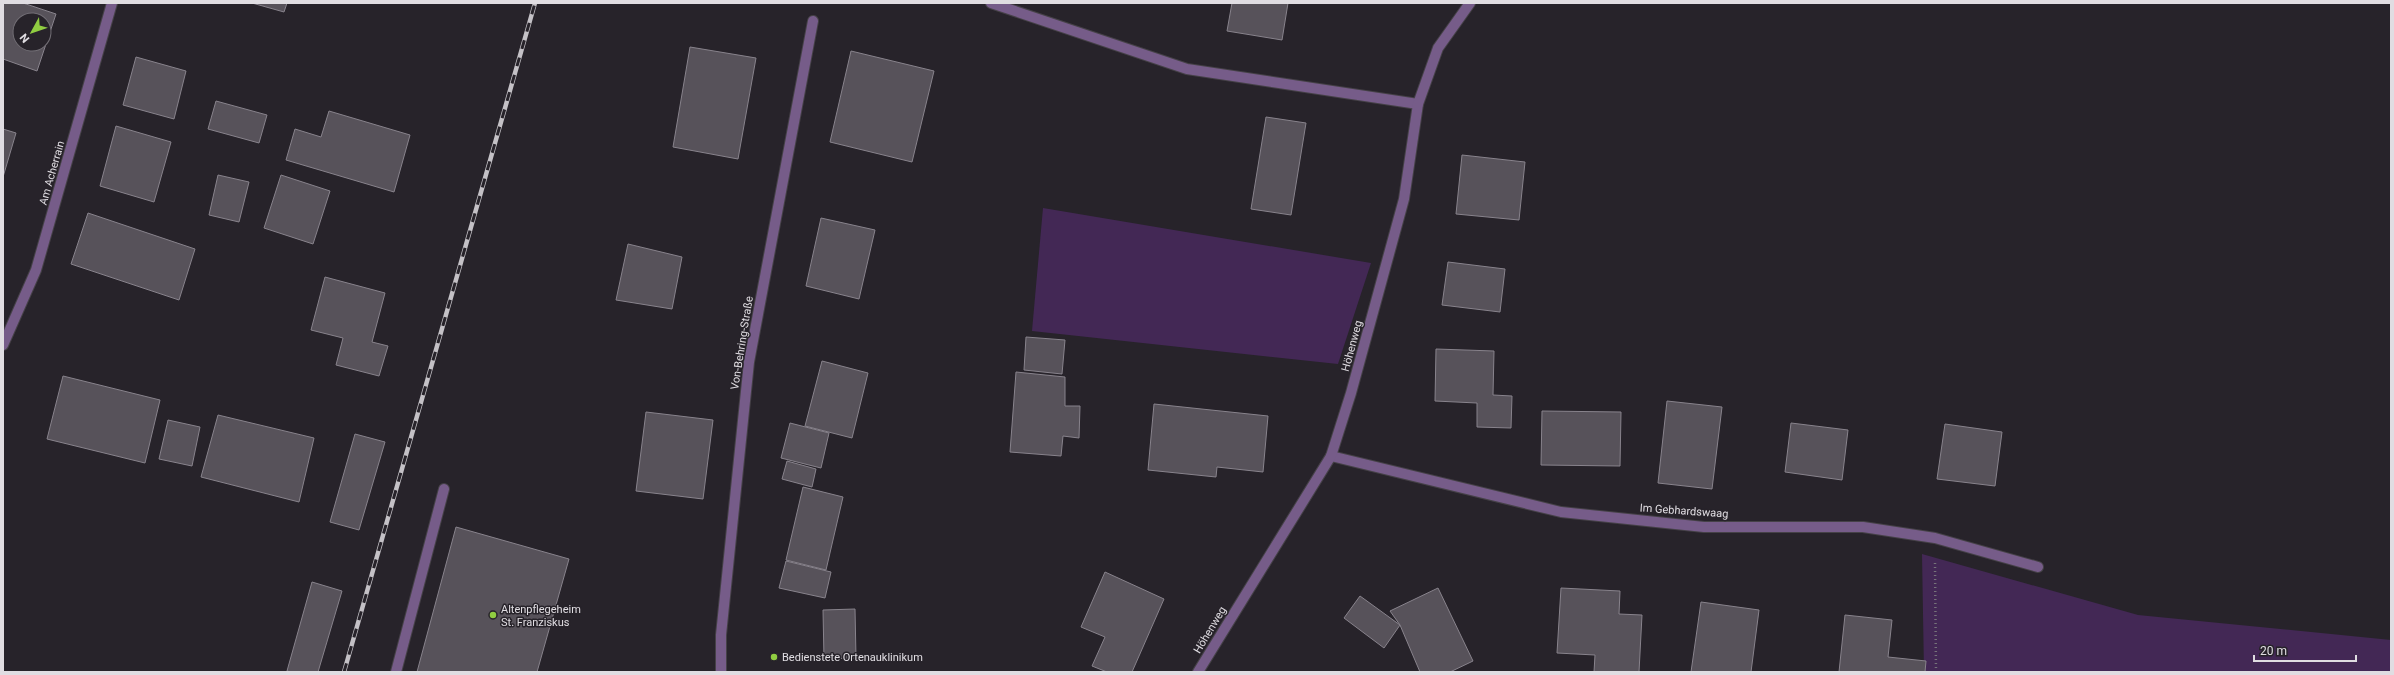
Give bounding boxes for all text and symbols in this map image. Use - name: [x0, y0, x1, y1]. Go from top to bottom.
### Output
- north arrow: [12, 12, 52, 52]
- text: N: [17, 31, 32, 45]
- street label: Am Acherrain: [37, 139, 67, 207]
- street label: Von-Behring-Straße: [728, 295, 756, 391]
- street label: Höhenweg: [1339, 319, 1365, 373]
- street label: Im Gebhardswaag: [1639, 501, 1729, 521]
- place label: Altenpflegeheim St. Franziskus: [501, 603, 581, 629]
- street label: Höhenweg: [1191, 604, 1229, 656]
- marker: Altenpflegeheim St. Franziskus: [488, 610, 498, 620]
- scale bar: [2254, 637, 2356, 663]
- text: 20 m: [2260, 644, 2287, 658]
- place label: Bedienstete Ortenauklinikum: [782, 651, 923, 664]
- marker: Bedienstete Ortenauklinikum: [769, 652, 779, 662]

